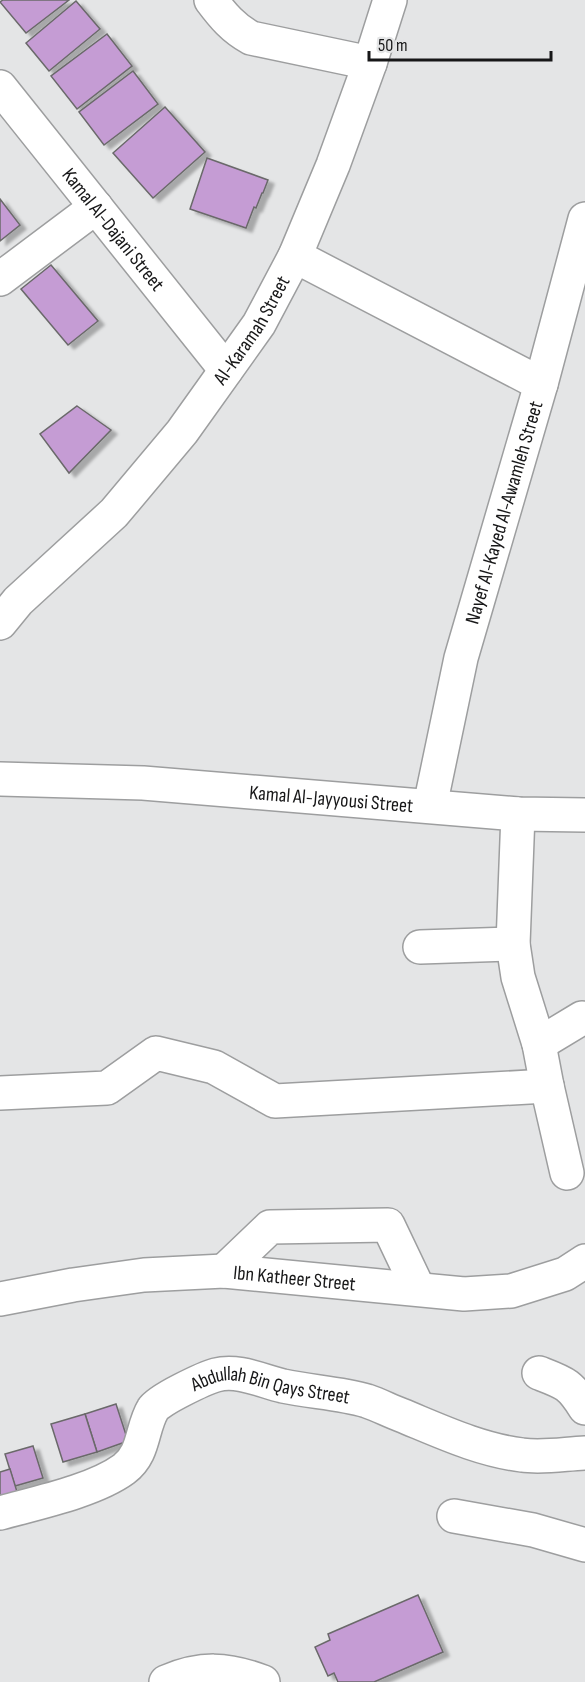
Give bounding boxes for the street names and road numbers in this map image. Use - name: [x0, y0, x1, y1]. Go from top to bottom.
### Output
- street label: Kamal Al-Dajani Street: [56, 164, 169, 296]
- street label: Al-Karamah Street: [208, 272, 295, 390]
- street label: Nayef Al-Kayed Al-Awamleh Street: [461, 398, 548, 627]
- street label: Kamal Al-Jayyousi Street: [248, 781, 414, 818]
- street label: Ibn Katheer Street: [232, 1261, 357, 1297]
- street label: Abdullah Bin Qays Street: [186, 1362, 352, 1410]

